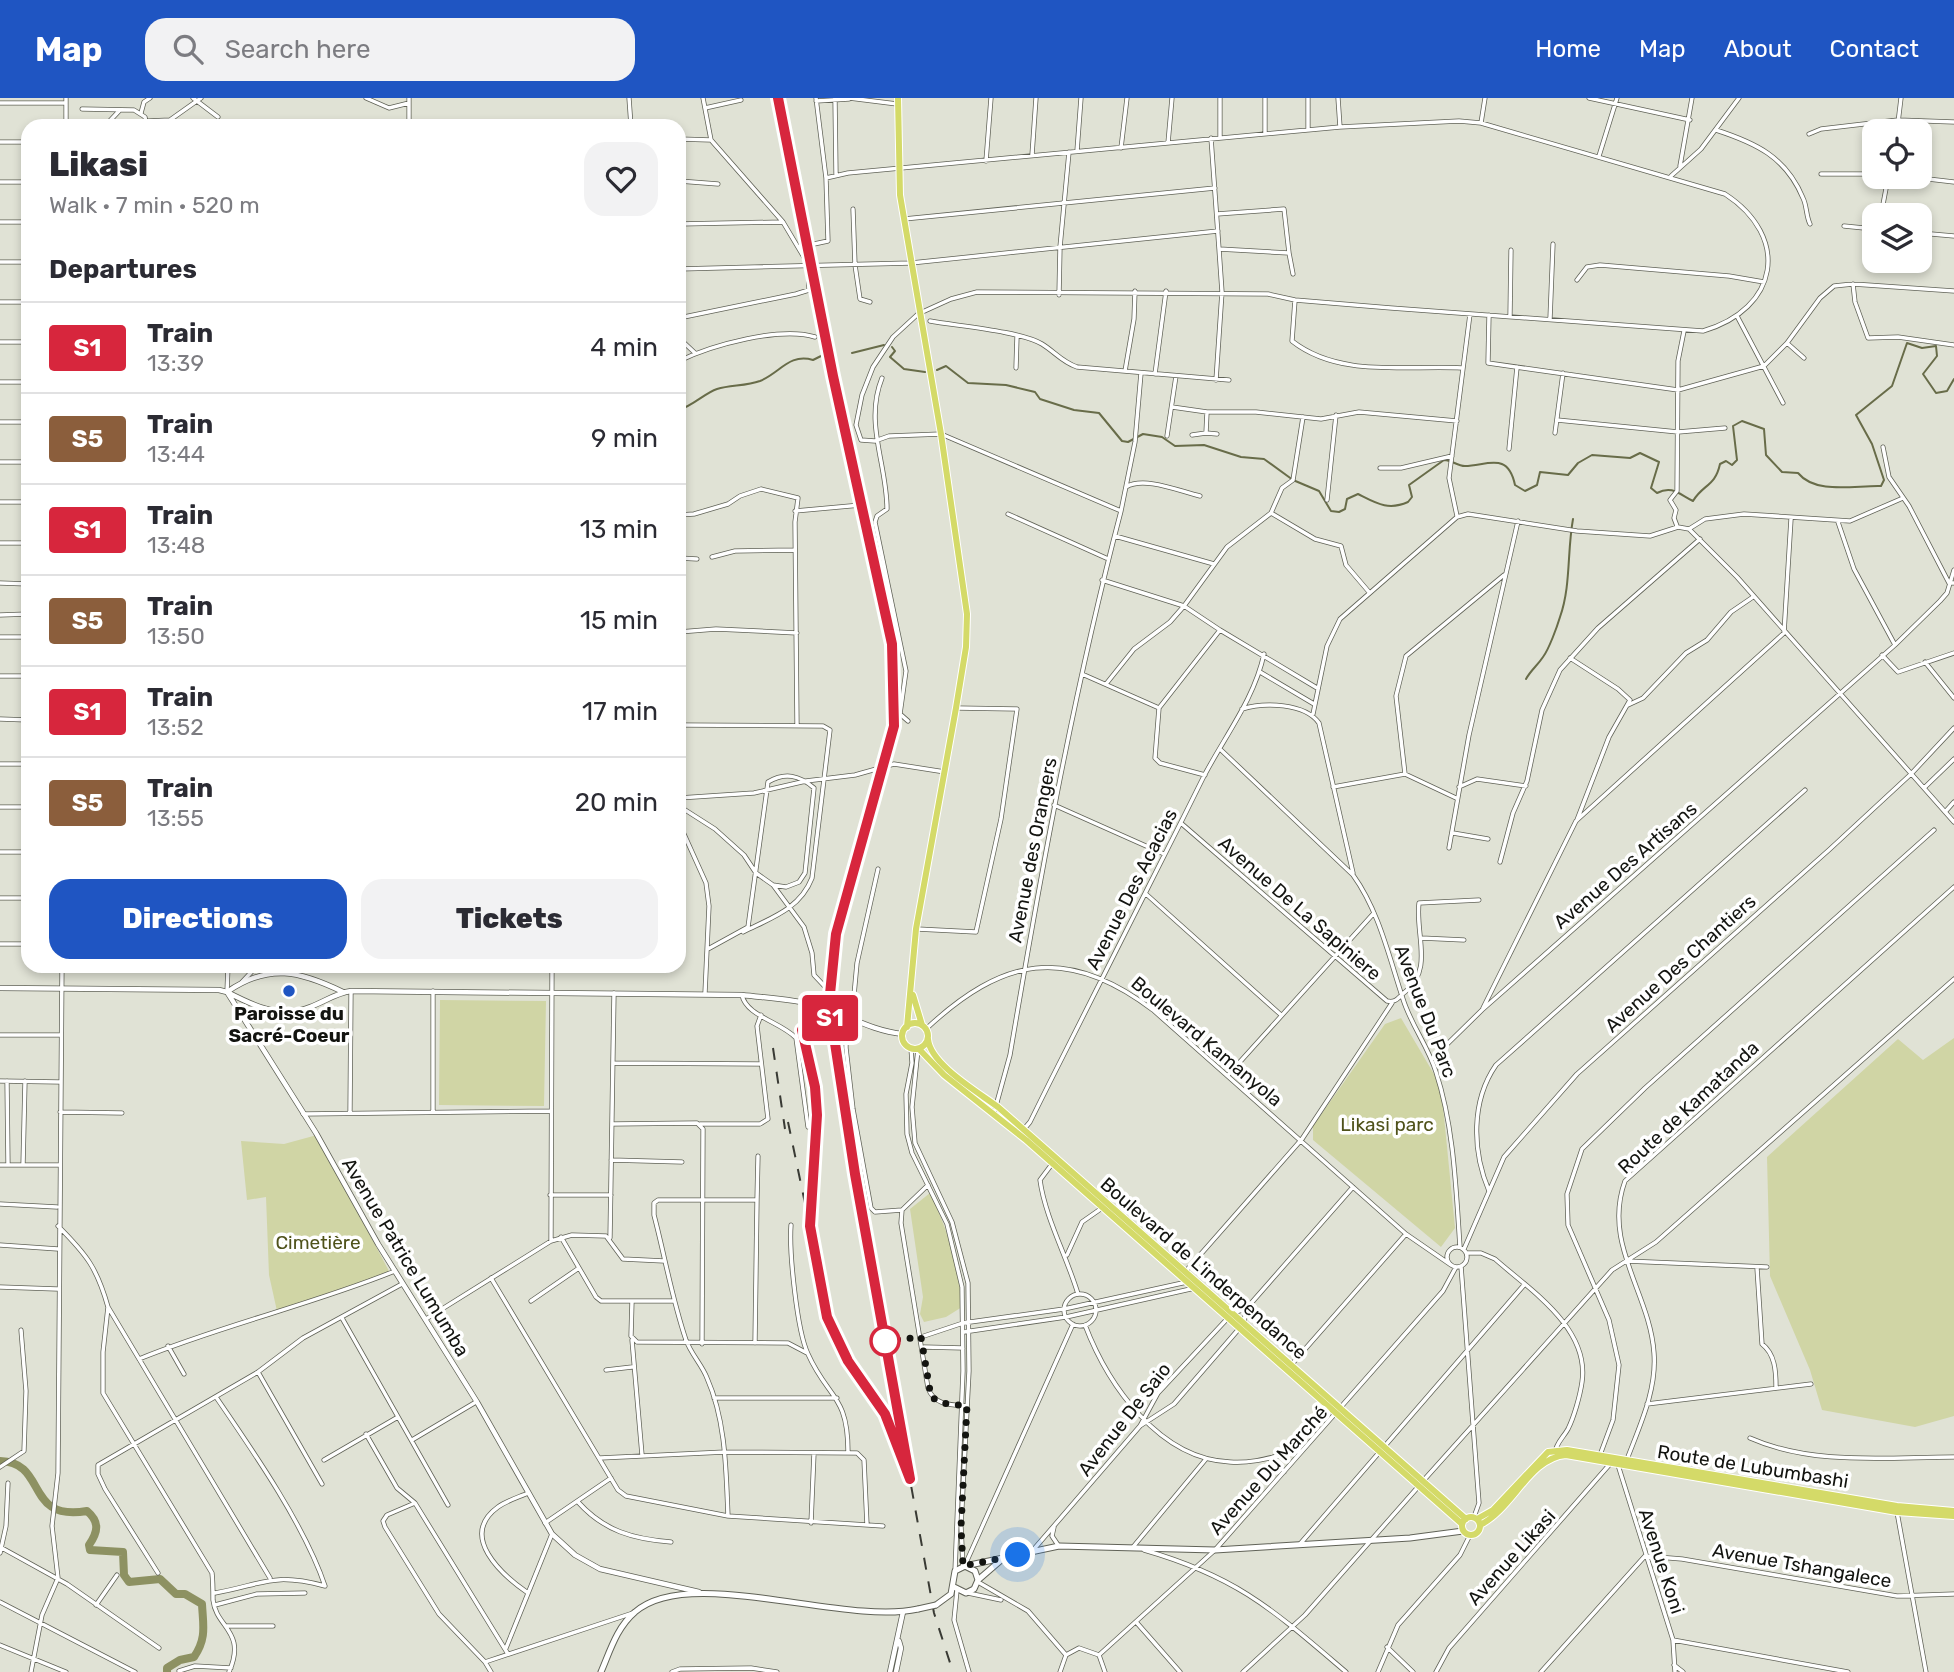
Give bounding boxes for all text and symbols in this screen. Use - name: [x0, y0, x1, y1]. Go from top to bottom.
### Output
- search box: [145, 18, 635, 81]
- text: Map: [35, 30, 103, 69]
- icon: search: [169, 30, 207, 68]
- text: Search here: [225, 34, 370, 65]
- text: Home: [1535, 35, 1601, 63]
- text: Map: [1639, 35, 1686, 63]
- text: About: [1724, 35, 1792, 63]
- text: Contact: [1830, 35, 1919, 63]
- map controls: [1862, 119, 1932, 273]
- button: locate: [1862, 119, 1932, 189]
- button: heart: [584, 142, 658, 216]
- text: Likasi: [49, 145, 148, 184]
- text: Walk · 7 min · 520 m: [49, 191, 260, 219]
- button: layers: [1862, 203, 1932, 273]
- text: Departures: [49, 254, 197, 285]
- text: Train: [147, 318, 213, 349]
- text: 4 min: [590, 332, 658, 363]
- text: S1: [74, 334, 101, 362]
- text: 13:39: [147, 349, 204, 377]
- text: Train: [147, 409, 213, 440]
- text: 9 min: [591, 423, 658, 454]
- text: S5: [72, 425, 103, 453]
- text: 13:44: [147, 440, 205, 468]
- text: Train: [147, 500, 213, 531]
- text: 13 min: [580, 514, 658, 545]
- text: S1: [74, 516, 101, 544]
- text: 13:48: [147, 531, 205, 559]
- text: Train: [147, 591, 213, 622]
- text: 15 min: [580, 605, 658, 636]
- text: S5: [72, 607, 103, 635]
- text: 13:50: [147, 622, 205, 650]
- text: Train: [147, 682, 213, 713]
- text: 17 min: [582, 696, 658, 727]
- text: S1: [74, 698, 101, 726]
- text: 13:52: [147, 713, 204, 741]
- street label: Avenue des Orangers: [1003, 755, 1062, 945]
- text: Train: [147, 773, 213, 804]
- text: 20 min: [575, 787, 658, 818]
- text: S5: [72, 789, 103, 817]
- street label: Avenue Des Artisans: [1549, 797, 1702, 934]
- text: 13:55: [147, 804, 204, 832]
- street label: Avenue Des Acacias: [1081, 805, 1182, 974]
- street label: Avenue De La Sapiniere: [1214, 831, 1386, 985]
- button: Directions: [49, 879, 347, 959]
- button: Tickets: [361, 879, 658, 959]
- street label: Avenue Des Chantiers: [1600, 890, 1760, 1037]
- street label: Avenue Du Parc: [1390, 942, 1461, 1081]
- street label: Boulevard Kamanyola: [1126, 971, 1287, 1111]
- marker: Paroisse du Sacré-Coeur: [281, 983, 297, 999]
- line badge: S1: [798, 995, 862, 1041]
- place label: Paroisse du Sacré-Coeur: [229, 1002, 350, 1047]
- text: S1: [816, 1004, 844, 1032]
- street label: Route de Kamatanda: [1613, 1036, 1764, 1179]
- park label: Likasi parc: [1340, 1113, 1434, 1136]
- street label: Avenue Patrice Lumumba: [337, 1154, 474, 1361]
- street label: Boulevard de L'inderpendance: [1096, 1172, 1312, 1364]
- park label: Cimetière: [275, 1231, 361, 1254]
- unlabelled marker: [870, 1326, 900, 1356]
- street label: Avenue De Saio: [1073, 1358, 1176, 1481]
- street label: Avenue Du Marché: [1204, 1401, 1332, 1540]
- street label: Route de Lubumbashi: [1656, 1440, 1850, 1493]
- street label: Avenue Likasi: [1462, 1505, 1560, 1610]
- street label: Avenue Koni: [1634, 1506, 1689, 1617]
- your location: [1000, 1537, 1035, 1572]
- street label: Avenue Tshangalece: [1711, 1538, 1893, 1593]

